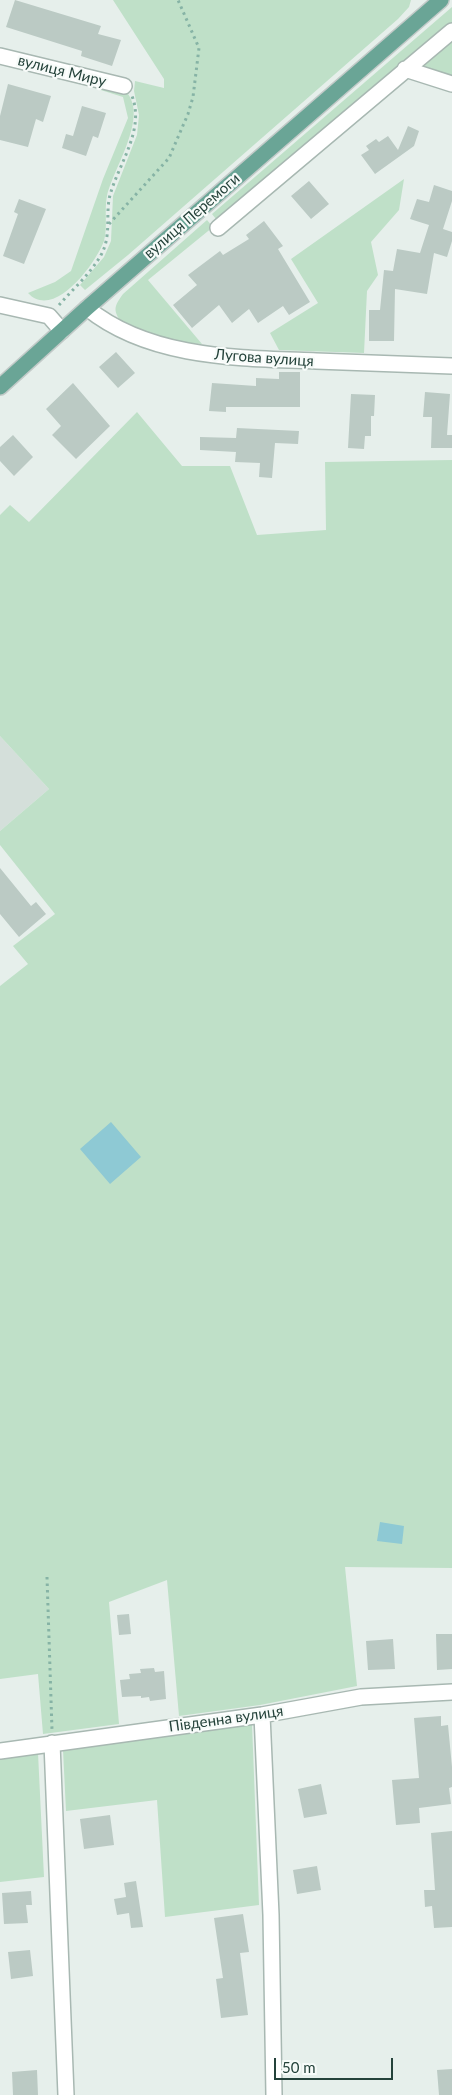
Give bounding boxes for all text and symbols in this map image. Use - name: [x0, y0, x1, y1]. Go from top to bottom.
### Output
- street label: вулиця Миру: [16, 51, 108, 91]
- street label: вулиця Перемоги: [140, 170, 244, 262]
- street label: Лугова вулиця: [214, 346, 314, 370]
- street label: Південна вулиця: [168, 1702, 284, 1736]
- scale bar: [277, 2048, 396, 2080]
- text: 50 m: [282, 2058, 316, 2076]

